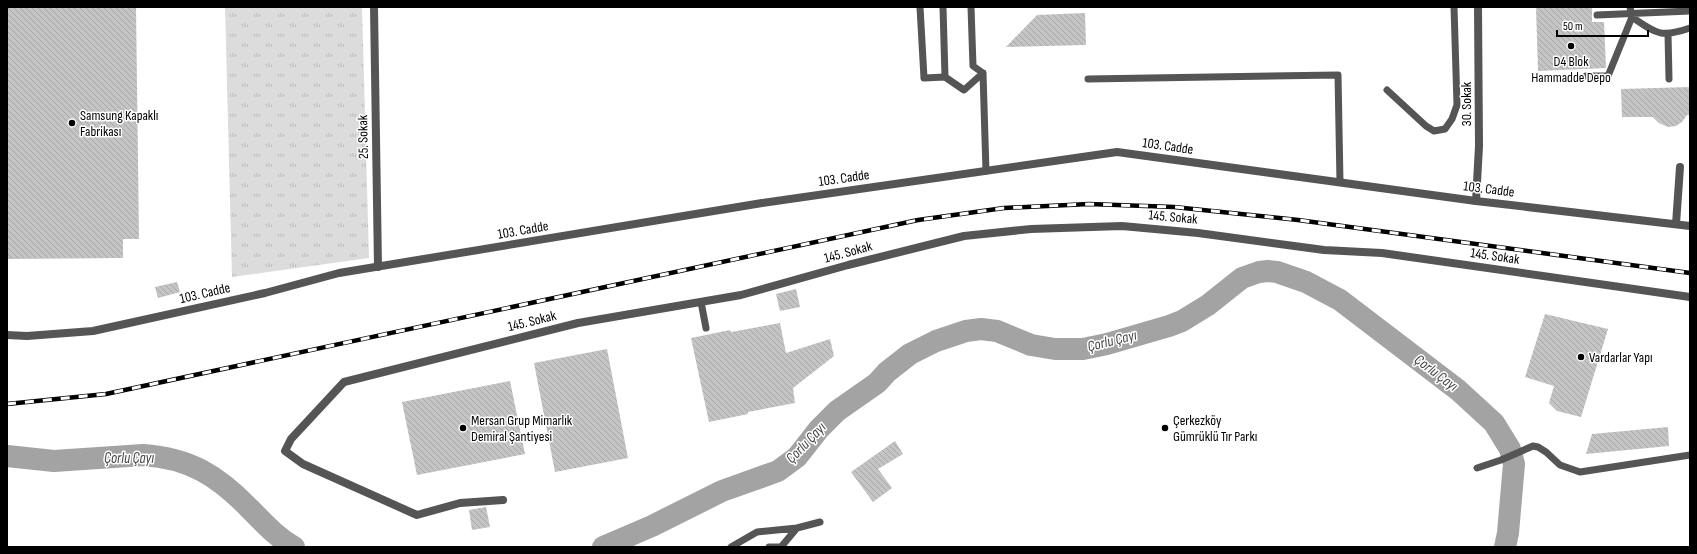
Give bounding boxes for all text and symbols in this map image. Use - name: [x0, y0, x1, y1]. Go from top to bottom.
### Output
- scale bar: [1557, 12, 1648, 38]
- text: 50 m: [1563, 19, 1583, 34]
- marker: D4 Blok Hammadde Depo: [1566, 41, 1576, 51]
- place label: D4 Blok Hammadde Depo: [1531, 53, 1611, 86]
- street label: 30. Sokak: [1458, 81, 1475, 126]
- place label: Samsung Kapaklı Fabrikası: [80, 107, 158, 140]
- street label: 25. Sokak: [354, 114, 372, 159]
- marker: Samsung Kapaklı Fabrikası: [67, 118, 77, 128]
- street label: 103. Cadde: [1142, 134, 1194, 158]
- street label: 103. Cadde: [818, 166, 870, 190]
- street label: 103. Cadde: [1463, 177, 1515, 201]
- street label: 145. Sokak: [1148, 206, 1199, 228]
- street label: 103. Cadde: [496, 217, 550, 243]
- street label: 145. Sokak: [822, 237, 875, 267]
- street label: 145. Sokak: [1469, 244, 1521, 268]
- street label: 103. Cadde: [178, 279, 232, 307]
- street label: 145. Sokak: [506, 307, 559, 335]
- water label: Çorlu Çayı: [1085, 326, 1139, 356]
- place label: Vardarlar Yapı: [1589, 349, 1653, 366]
- water label: Çorlu Çayı: [1410, 350, 1462, 396]
- marker: Vardarlar Yapı: [1576, 352, 1586, 362]
- place label: Mersan Grup Mimarlık Demiral Şantiyesi: [471, 412, 573, 445]
- place label: Çerkezköy Gümrüklü Tır Parkı: [1173, 412, 1257, 445]
- water label: Çorlu Çayı: [782, 418, 830, 468]
- marker: Mersan Grup Mimarlık Demiral Şantiyesi: [458, 423, 468, 433]
- marker: Çerkezköy Gümrüklü Tır Parkı: [1160, 423, 1170, 433]
- water label: Çorlu Çayı: [104, 449, 154, 468]

